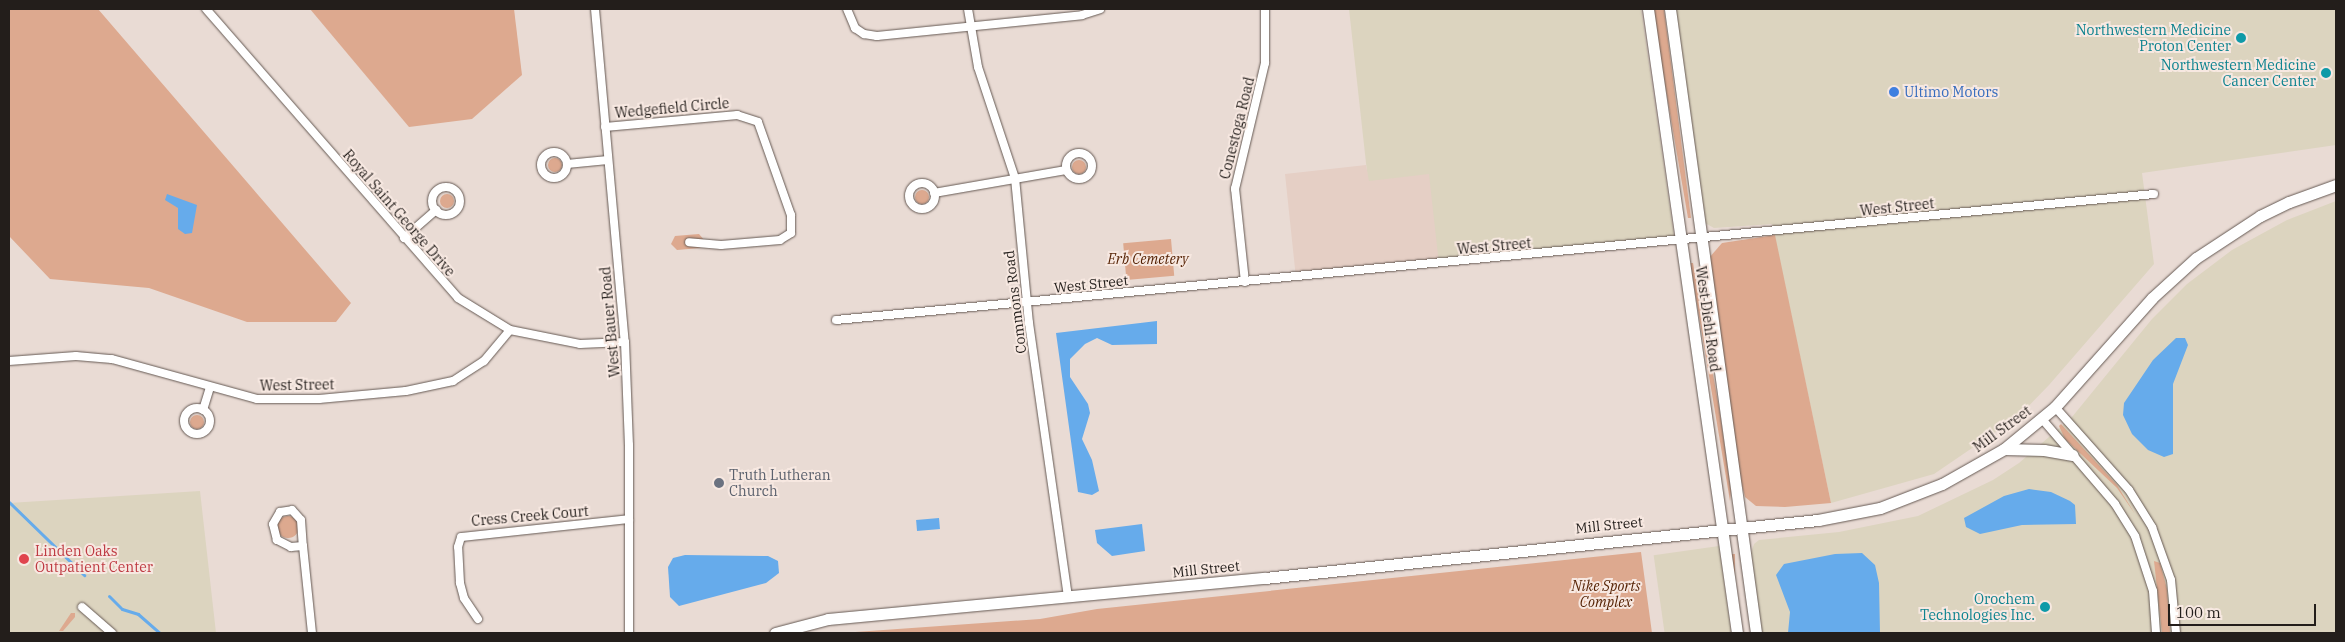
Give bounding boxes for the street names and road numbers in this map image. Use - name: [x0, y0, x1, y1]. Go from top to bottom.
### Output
- street label: Conestoga Road: [1216, 75, 1258, 181]
- street label: Wedgefield Circle: [614, 95, 730, 121]
- street label: Royal Saint George Drive: [339, 146, 459, 280]
- street label: West Street: [1859, 195, 1935, 219]
- street label: West Street: [1456, 234, 1532, 258]
- street label: Commons Road: [1000, 249, 1030, 355]
- street label: West Diehl Road: [1692, 265, 1724, 373]
- street label: West Bauer Road: [597, 266, 623, 378]
- street label: West Street: [1053, 272, 1129, 296]
- street label: West Street: [260, 376, 334, 394]
- street label: Mill Street: [1970, 402, 2034, 456]
- street label: Cress Creek Court: [471, 503, 589, 529]
- street label: Mill Street: [1575, 513, 1643, 537]
- street label: Mill Street: [1172, 557, 1240, 581]

